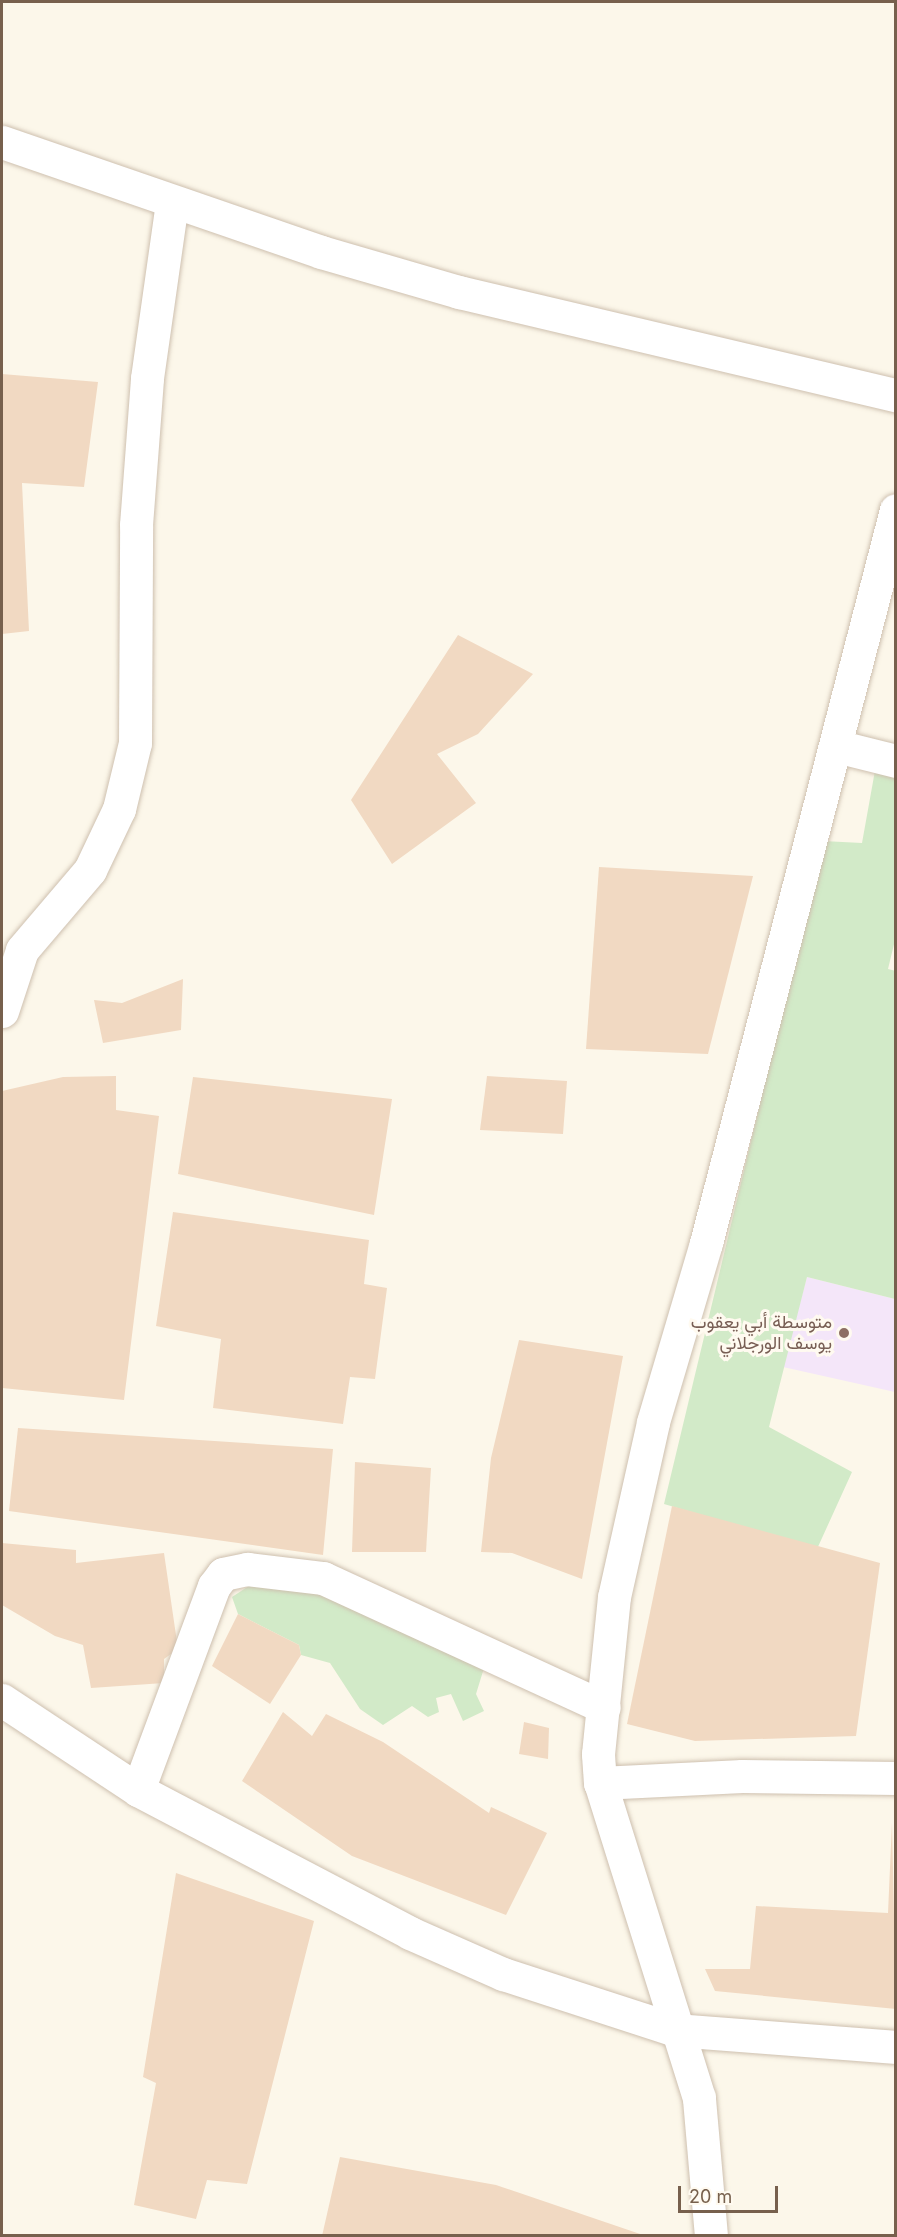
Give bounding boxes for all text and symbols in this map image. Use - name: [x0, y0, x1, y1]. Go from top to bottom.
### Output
- place label: متوسطة أبي يعقوب يوسف الورجلاني: [691, 1312, 832, 1354]
- marker: متوسطة أبي يعقوب يوسف الورجلاني: [837, 1326, 851, 1340]
- scale bar: [681, 2174, 782, 2212]
- text: 20 m: [689, 2186, 732, 2207]

